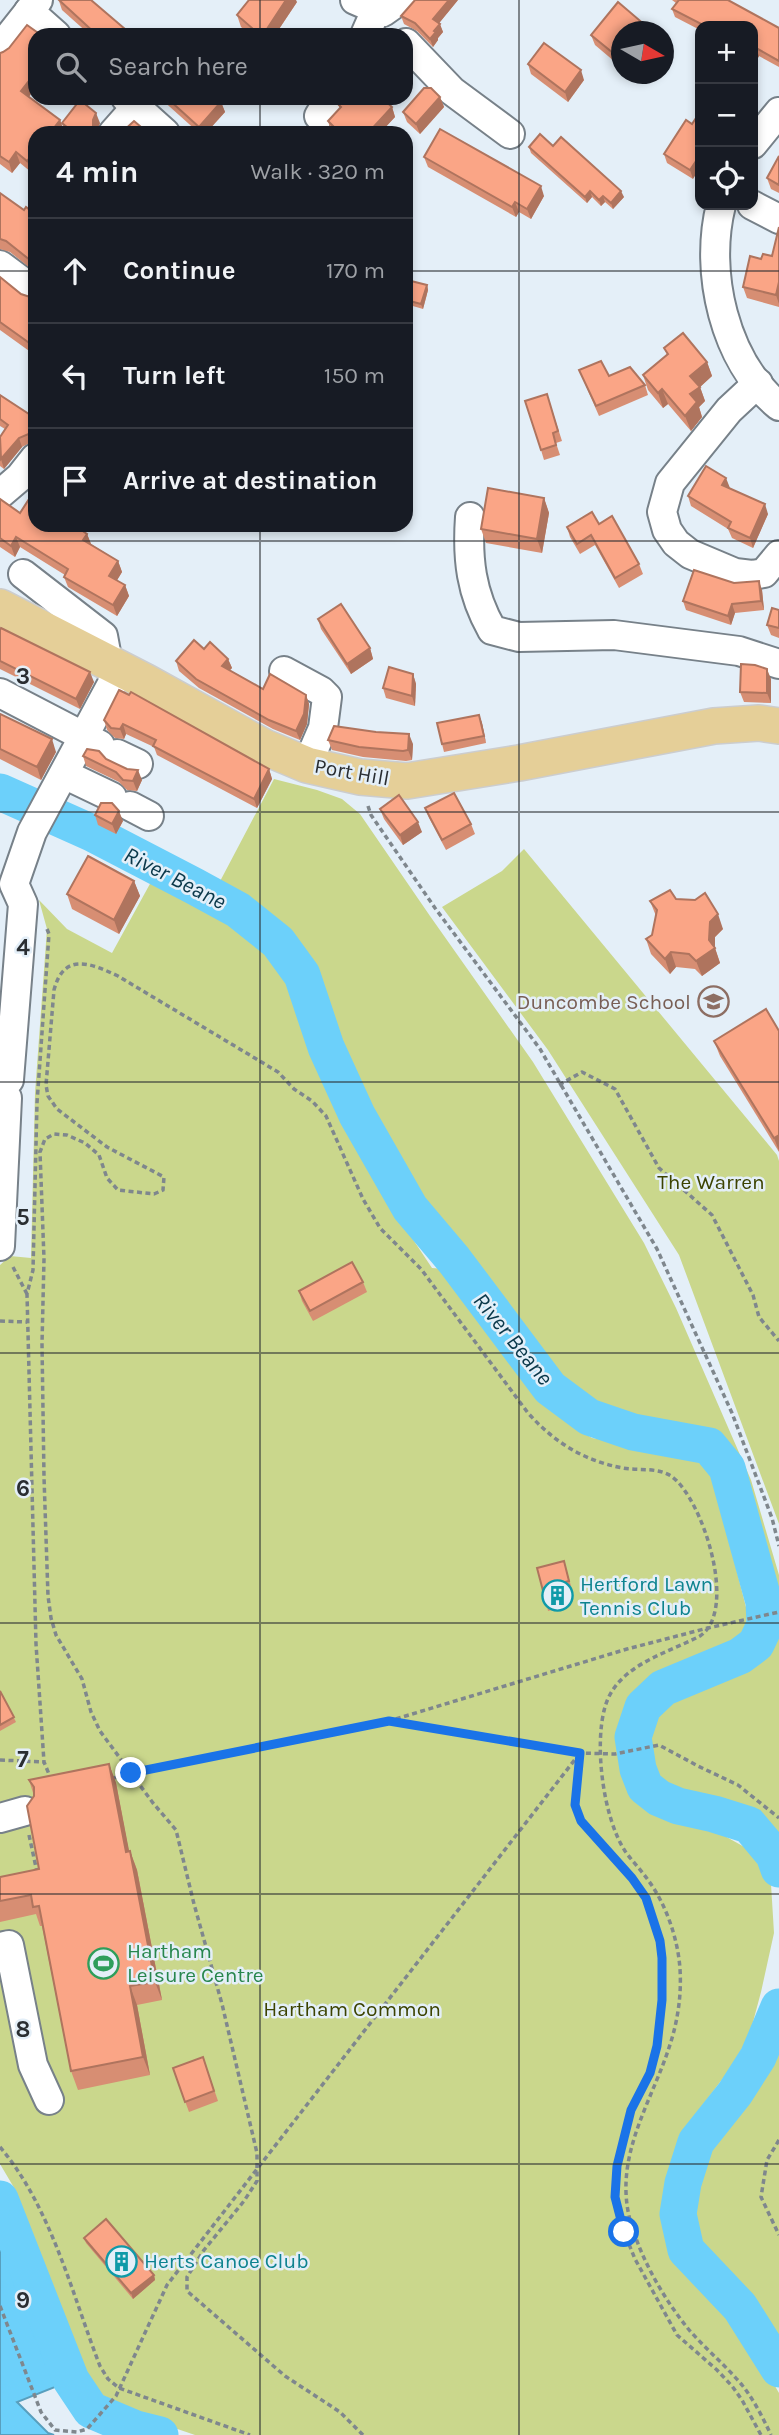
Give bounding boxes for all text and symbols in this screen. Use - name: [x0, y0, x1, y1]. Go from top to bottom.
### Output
- north arrow: [611, 21, 674, 84]
- map controls: [695, 21, 758, 210]
- button: +: [695, 21, 758, 84]
- search box: [28, 28, 413, 105]
- icon: search: [52, 48, 90, 86]
- text: Search here: [108, 51, 248, 82]
- button: −: [695, 84, 758, 147]
- button: locate: [695, 147, 758, 210]
- text: 4 min: [56, 154, 138, 190]
- text: Walk · 320 m: [251, 158, 385, 185]
- icon: ahead: [56, 252, 94, 290]
- text: Continue: [123, 255, 235, 286]
- text: 170 m: [326, 257, 385, 284]
- icon: left: [56, 357, 94, 395]
- text: Turn left: [123, 360, 225, 391]
- text: 150 m: [324, 362, 385, 389]
- icon: arrive: [56, 462, 94, 500]
- text: Arrive at destination: [123, 465, 377, 496]
- text: 3: [16, 663, 30, 690]
- street label: Port Hill: [313, 754, 391, 790]
- water label: River Beane: [119, 841, 231, 915]
- text: 4: [16, 934, 30, 961]
- school or university icon: Duncombe School: [697, 985, 731, 1019]
- place label: Duncombe School: [517, 990, 691, 1014]
- park label: The Warren: [657, 1170, 765, 1194]
- text: 5: [16, 1204, 30, 1231]
- water label: River Beane: [468, 1287, 559, 1391]
- text: 6: [16, 1475, 30, 1502]
- place label: Hertford Lawn Tennis Club: [580, 1572, 713, 1620]
- building icon: Hertford Lawn Tennis Club: [540, 1579, 574, 1613]
- text: 7: [17, 1746, 29, 1773]
- route end: [115, 1757, 146, 1788]
- place label: Hartham Leisure Centre: [127, 1939, 264, 1987]
- sports icon: Hartham Leisure Centre: [87, 1946, 121, 1980]
- park label: Hartham Common: [263, 1997, 441, 2021]
- text: 8: [16, 2016, 30, 2043]
- route start: [608, 2216, 639, 2247]
- building icon: Herts Canoe Club: [104, 2244, 138, 2278]
- place label: Herts Canoe Club: [144, 2249, 309, 2273]
- text: 9: [16, 2287, 30, 2314]

